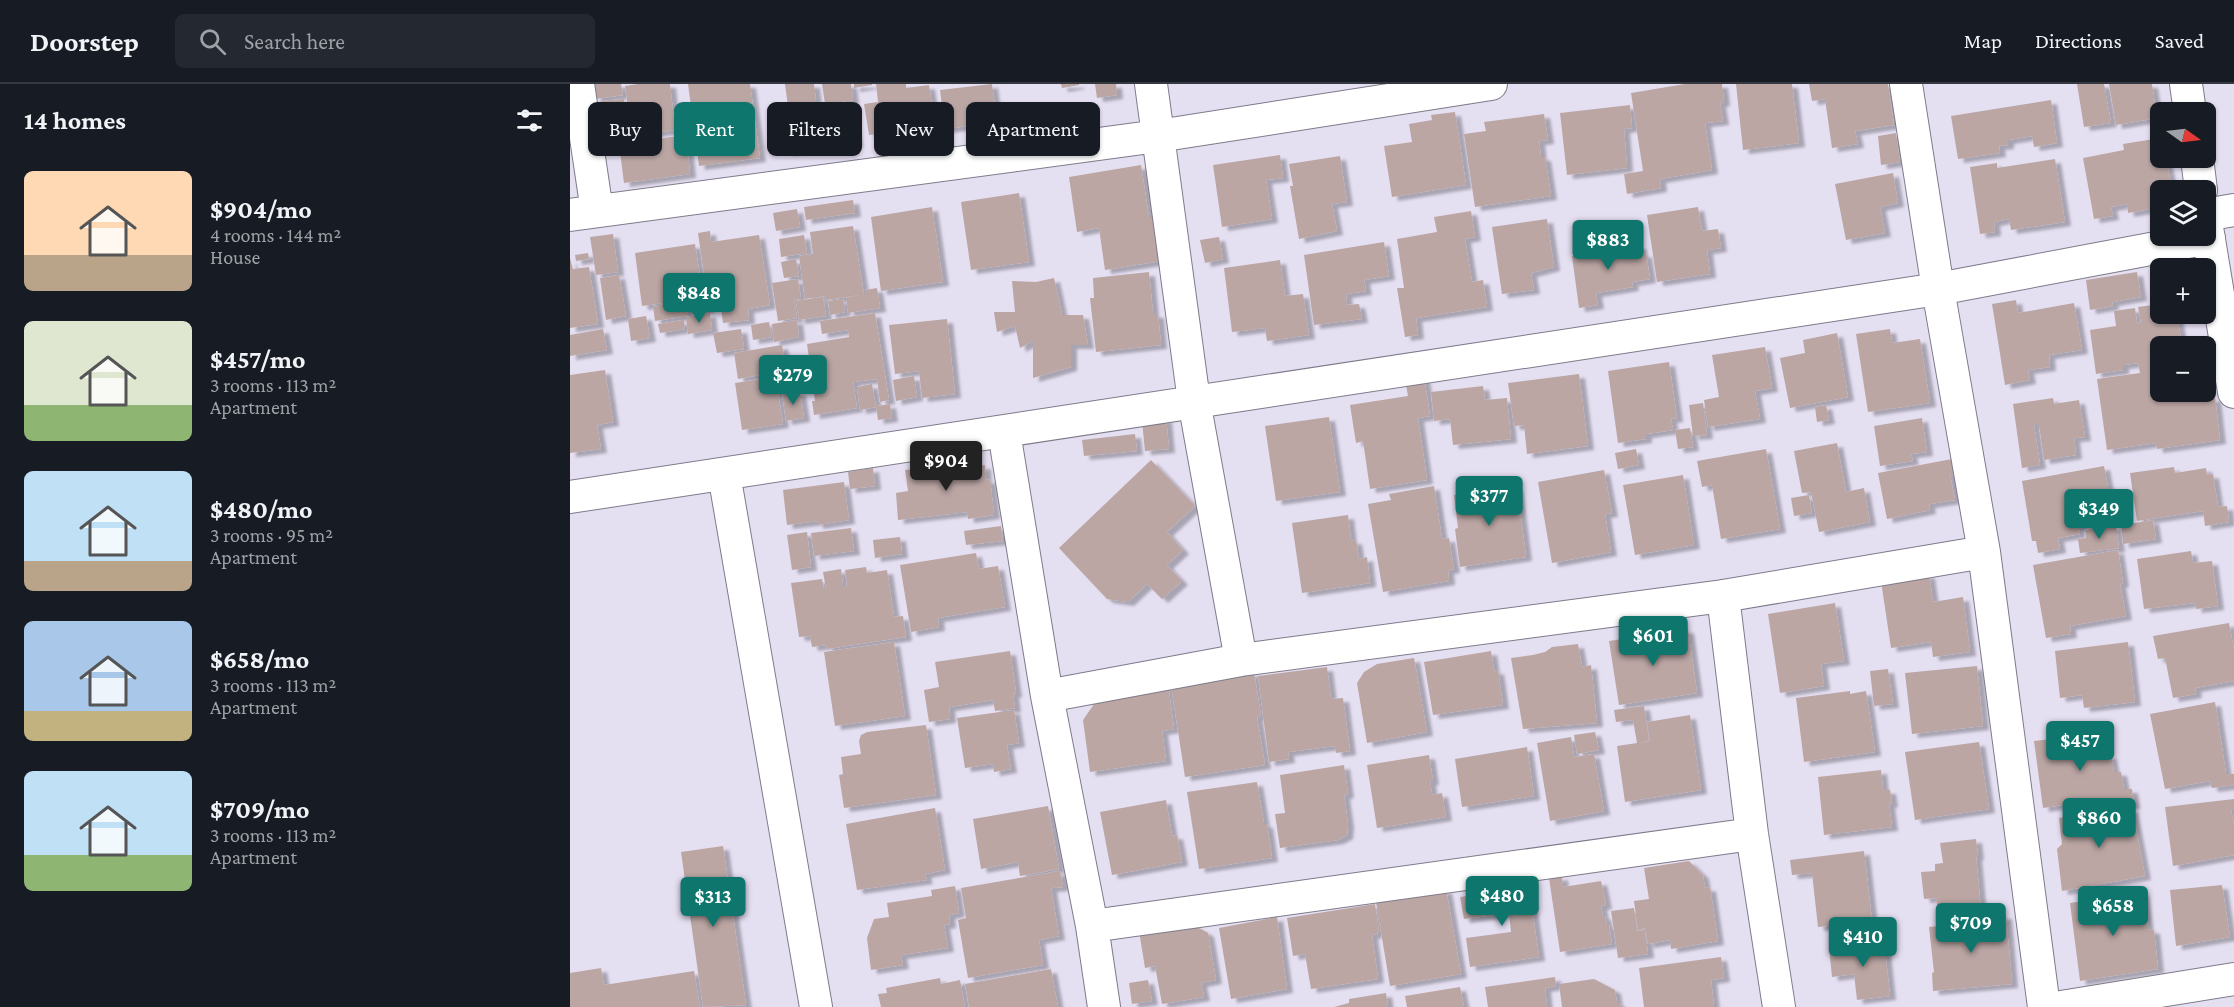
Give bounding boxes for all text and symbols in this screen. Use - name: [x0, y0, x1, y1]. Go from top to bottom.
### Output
- search box: [175, 14, 595, 68]
- icon: search: [196, 25, 229, 58]
- text: Doorstep: [30, 26, 139, 57]
- text: Search here: [244, 29, 345, 54]
- text: Map: [1964, 29, 2002, 53]
- text: Directions: [2035, 29, 2122, 53]
- text: Saved: [2155, 29, 2204, 53]
- chip: Buy: [588, 102, 662, 156]
- chip: Rent: [674, 102, 755, 156]
- chip: Filters: [767, 102, 862, 156]
- chip: New: [874, 102, 954, 156]
- chip: Apartment: [966, 102, 1100, 156]
- north arrow: [2150, 102, 2216, 168]
- map controls: [2150, 102, 2216, 402]
- icon: filters: [513, 104, 546, 137]
- text: 14 homes: [24, 106, 126, 135]
- button: layers: [2150, 180, 2216, 246]
- icon: home: [72, 195, 144, 267]
- text: $904/mo: [210, 195, 312, 224]
- pin: $883: [1572, 220, 1644, 271]
- text: 4 rooms · 144 m²: [210, 224, 341, 246]
- text: $883: [1587, 228, 1629, 250]
- text: House: [210, 246, 260, 268]
- button: +: [2150, 258, 2216, 324]
- pin: $848: [663, 273, 735, 324]
- text: $848: [677, 281, 721, 303]
- button: −: [2150, 336, 2216, 402]
- icon: home: [72, 345, 144, 417]
- text: $457/mo: [210, 345, 305, 374]
- pin: $279: [757, 355, 829, 406]
- text: $279: [773, 363, 813, 385]
- text: 3 rooms · 113 m²: [210, 374, 336, 396]
- text: Apartment: [210, 396, 297, 418]
- pin: $904: [910, 441, 982, 492]
- text: $904: [924, 449, 968, 471]
- pin: $377: [1453, 476, 1525, 527]
- text: $377: [1470, 484, 1508, 506]
- pin: $349: [2063, 489, 2135, 540]
- icon: home: [72, 495, 144, 567]
- text: $480/mo: [210, 495, 313, 524]
- text: $349: [2078, 497, 2120, 519]
- text: 3 rooms · 95 m²: [210, 524, 333, 546]
- text: Apartment: [210, 546, 297, 568]
- pin: $601: [1617, 616, 1689, 667]
- text: $601: [1633, 624, 1673, 646]
- icon: home: [72, 645, 144, 717]
- text: $658/mo: [210, 645, 309, 674]
- text: 3 rooms · 113 m²: [210, 674, 336, 696]
- text: Apartment: [210, 696, 297, 718]
- pin: $457: [2044, 721, 2116, 772]
- text: $457: [2060, 729, 2100, 751]
- icon: home: [72, 795, 144, 867]
- text: $709/mo: [210, 795, 310, 824]
- pin: $860: [2063, 798, 2135, 849]
- text: $860: [2077, 806, 2121, 828]
- text: 3 rooms · 113 m²: [210, 824, 336, 846]
- text: Apartment: [210, 846, 297, 868]
- pin: $480: [1466, 876, 1538, 927]
- pin: $313: [677, 877, 749, 928]
- text: $480: [1480, 884, 1524, 906]
- text: $313: [694, 885, 732, 907]
- pin: $658: [2077, 886, 2149, 937]
- text: $658: [2092, 894, 2134, 916]
- pin: $709: [1935, 903, 2007, 954]
- text: $709: [1950, 911, 1992, 933]
- pin: $410: [1827, 917, 1899, 968]
- text: $410: [1843, 925, 1883, 947]

